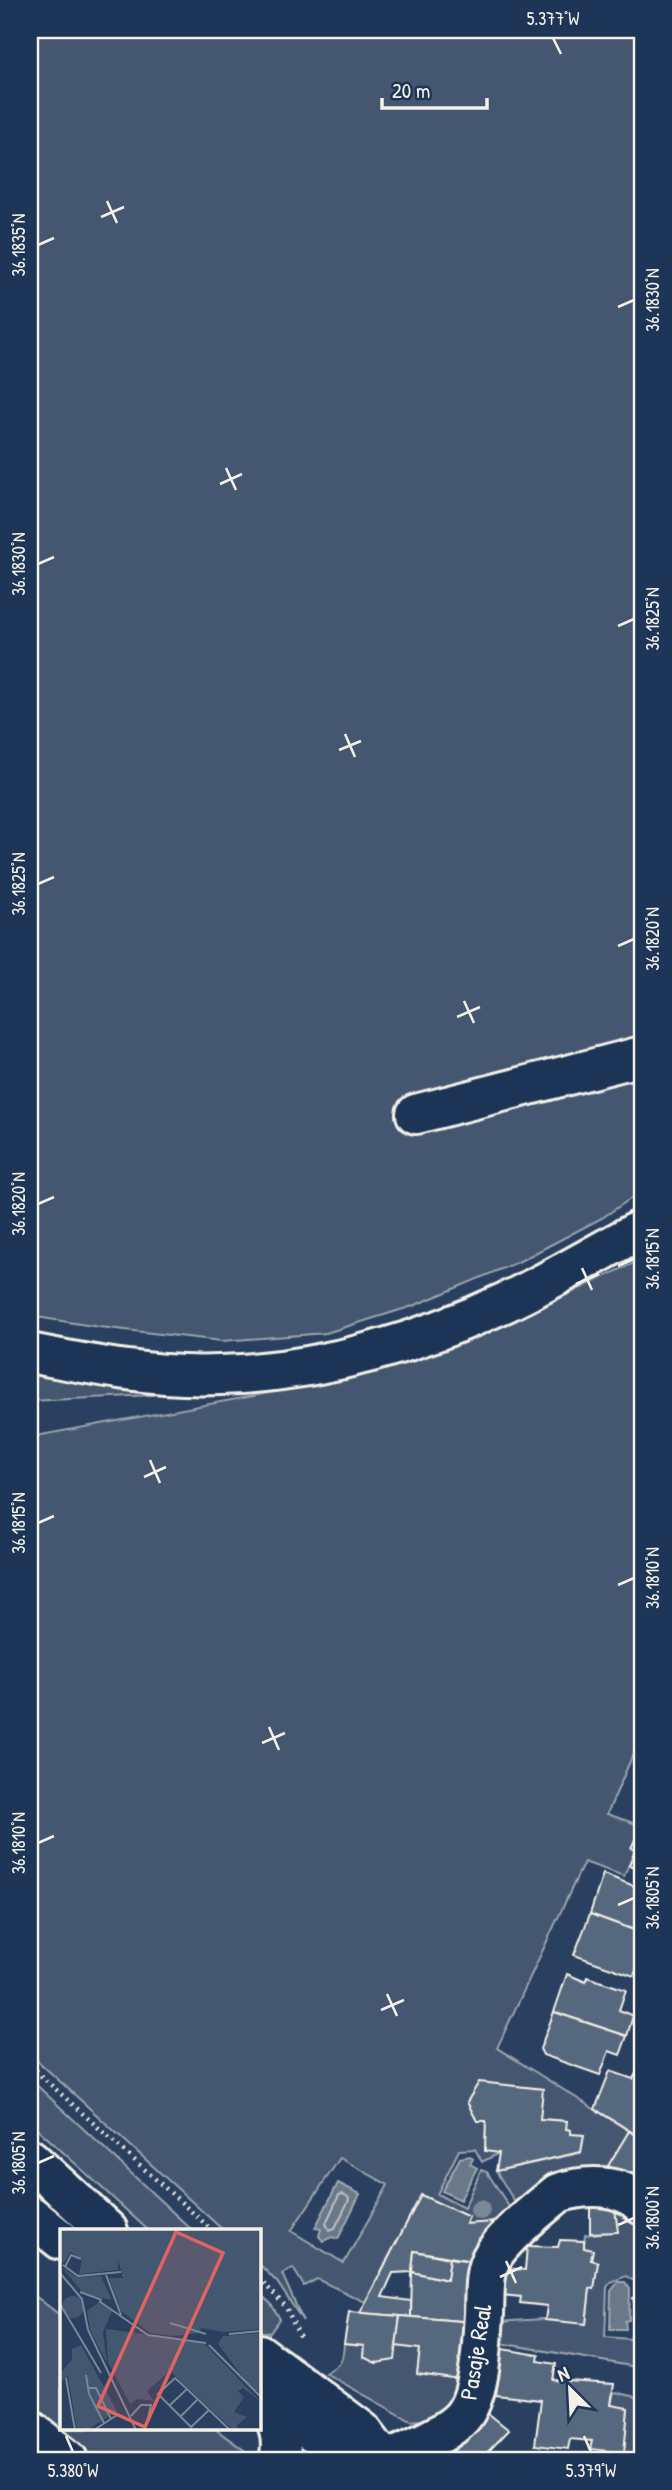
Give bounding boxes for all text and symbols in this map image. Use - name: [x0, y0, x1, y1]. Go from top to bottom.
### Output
- text: 5.377°W: [527, 6, 579, 31]
- scale bar: [382, 66, 486, 110]
- text: 20 m: [392, 76, 430, 105]
- text: 36.1835°N: [6, 214, 31, 276]
- text: 36.1830°N: [640, 268, 665, 332]
- text: 36.1830°N: [6, 532, 31, 596]
- text: 36.1825°N: [640, 587, 665, 651]
- text: 36.1825°N: [6, 852, 31, 916]
- text: 36.1820°N: [640, 907, 665, 971]
- text: 36.1820°N: [6, 1172, 31, 1236]
- text: 36.1815°N: [640, 1228, 665, 1290]
- text: 36.1815°N: [6, 1492, 31, 1554]
- text: 36.1810°N: [640, 1547, 665, 1609]
- text: 36.1810°N: [6, 1812, 31, 1874]
- text: 36.1805°N: [640, 1867, 665, 1929]
- text: 36.1805°N: [6, 2132, 31, 2194]
- text: 36.1800°N: [640, 2186, 665, 2250]
- inset map: [60, 2229, 261, 2430]
- street label: Pasaje Real: [452, 2301, 498, 2402]
- north arrow: [536, 2354, 606, 2424]
- text: N: [553, 2360, 573, 2387]
- text: 5.380°W: [48, 2458, 98, 2483]
- text: 5.379°W: [566, 2458, 616, 2483]

